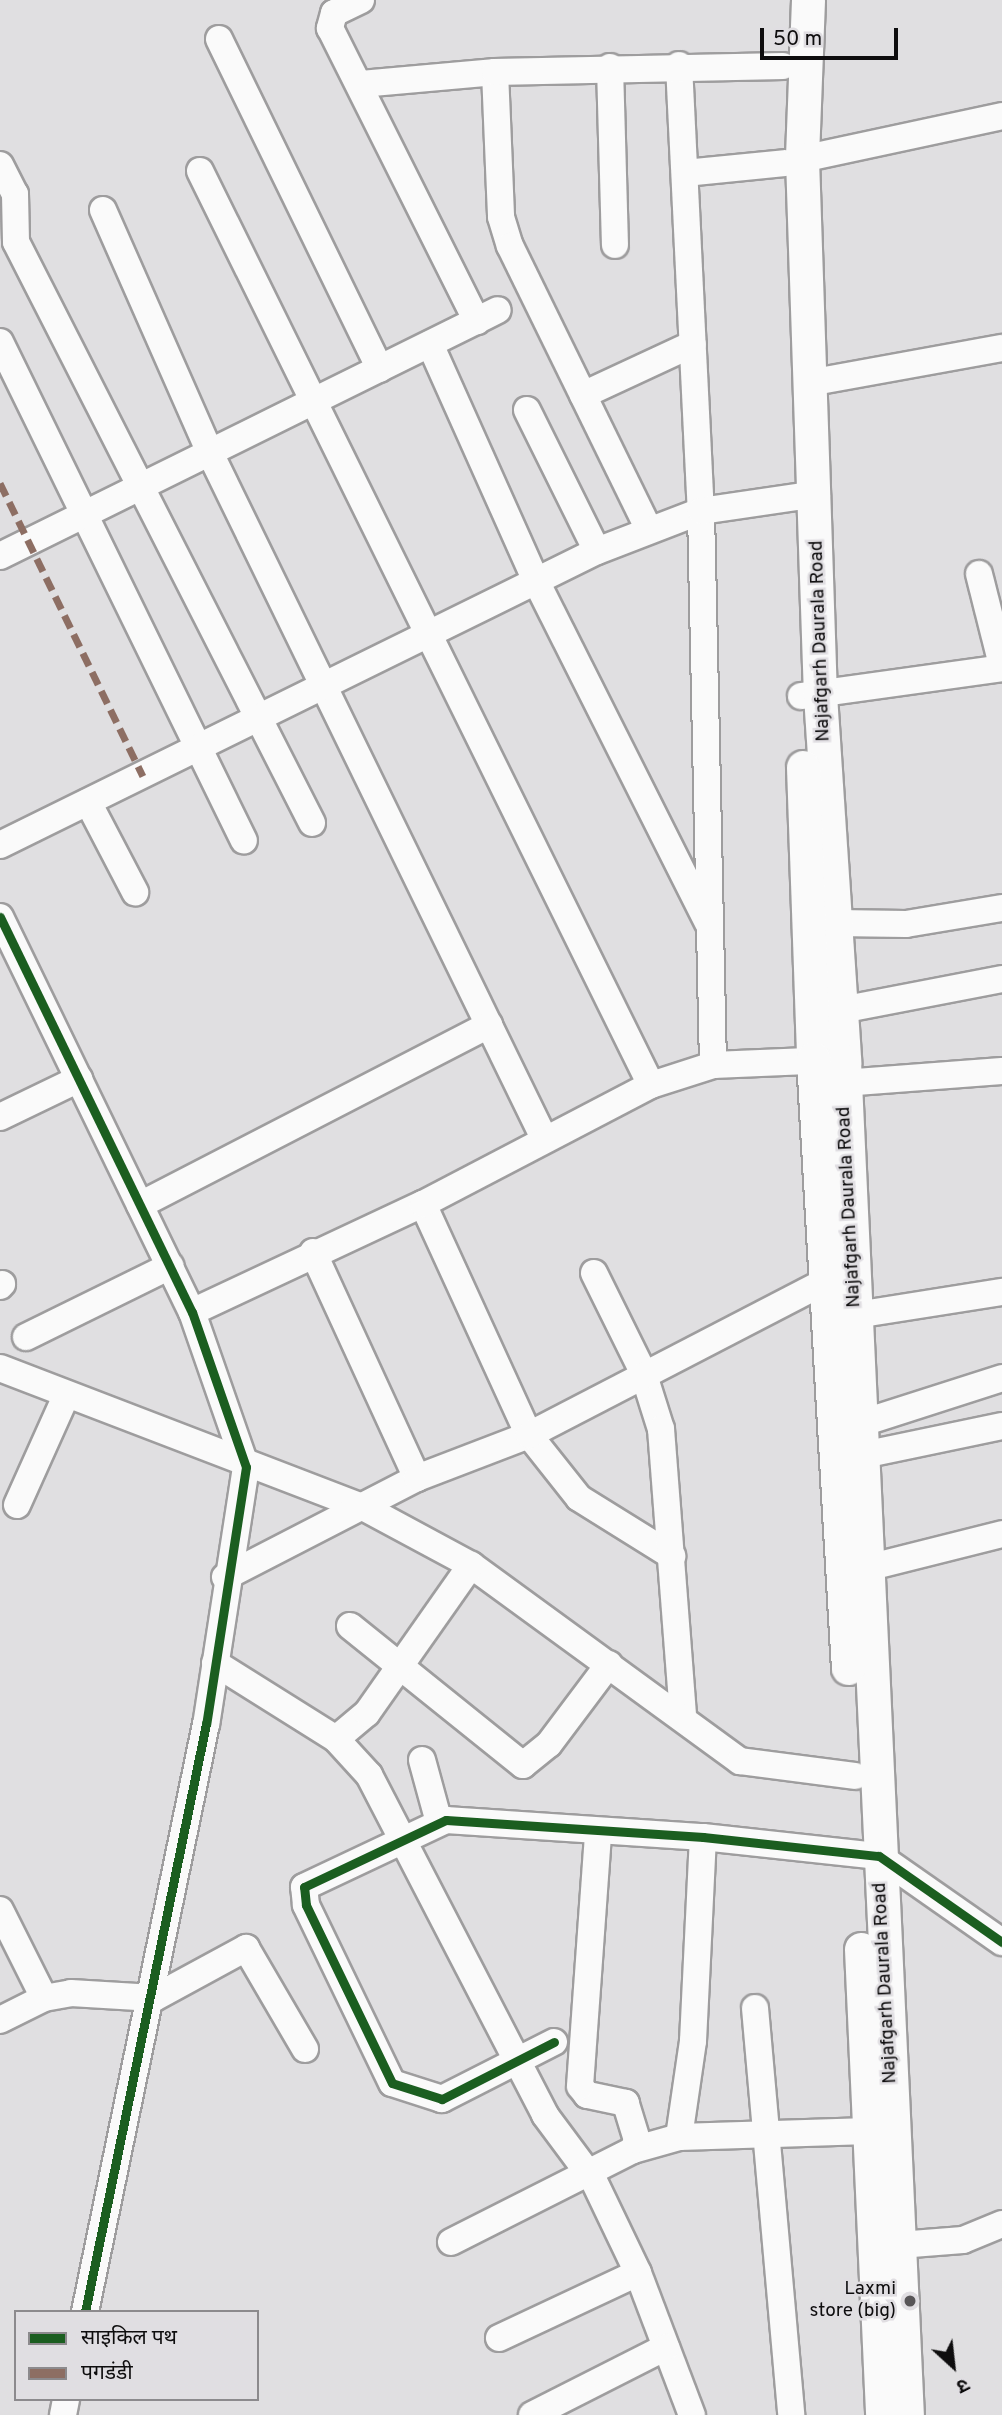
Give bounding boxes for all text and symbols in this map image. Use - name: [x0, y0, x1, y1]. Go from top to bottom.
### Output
- scale bar: [764, 14, 902, 58]
- text: 50 m: [773, 26, 822, 53]
- street label: Najafgarh Daurala Road: [806, 540, 836, 742]
- street label: Najafgarh Daurala Road: [833, 1106, 867, 1308]
- street label: Najafgarh Daurala Road: [869, 1882, 903, 2084]
- place label: Laxmi store (big): [810, 2279, 896, 2323]
- marker: Laxmi store (big): [902, 2293, 918, 2309]
- legend: [14, 2310, 259, 2401]
- text: साइकिल पथ: [81, 2325, 177, 2352]
- north arrow: [918, 2331, 988, 2401]
- text: पगडंडी: [81, 2360, 133, 2387]
- text: उ: [952, 2371, 973, 2398]

